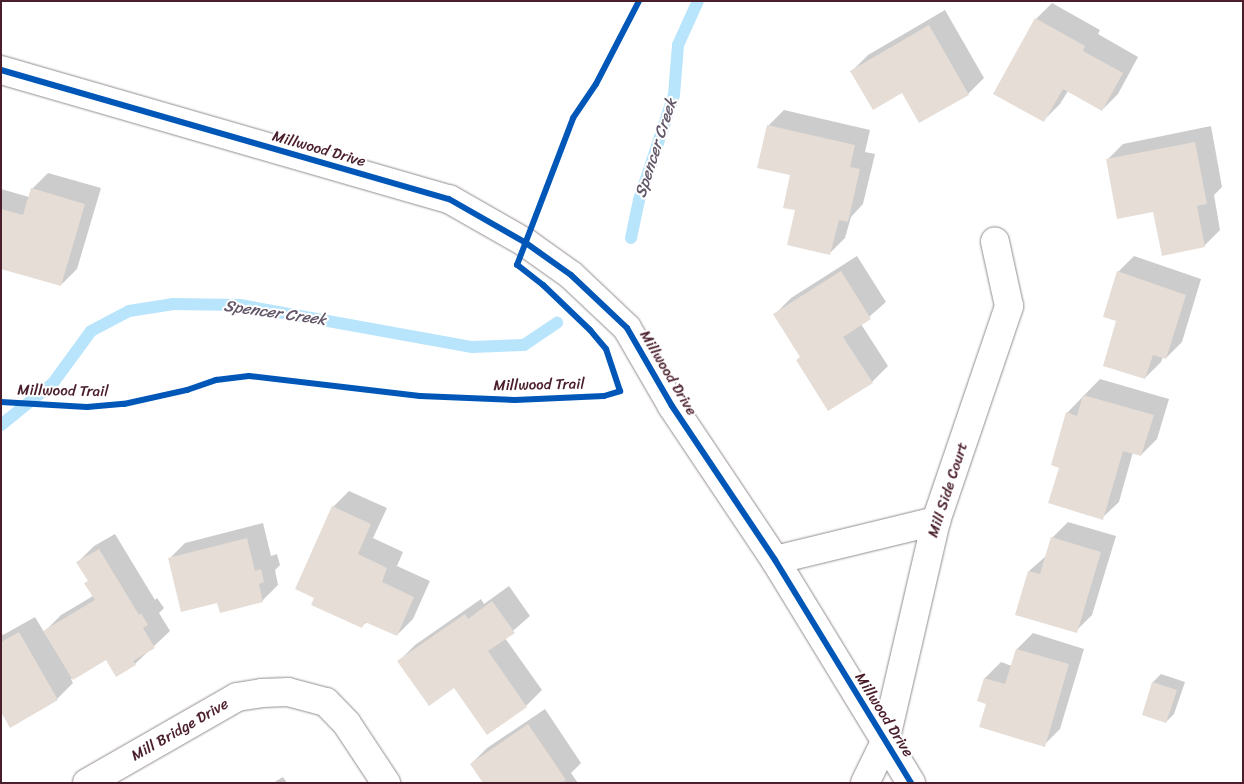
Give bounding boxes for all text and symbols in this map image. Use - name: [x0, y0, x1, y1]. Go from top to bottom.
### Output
- water label: Spencer Creek: [631, 96, 681, 200]
- street label: Millwood Drive: [270, 127, 368, 171]
- water label: Spencer Creek: [222, 296, 328, 330]
- street label: Millwood Drive: [636, 327, 700, 419]
- street label: Millwood Trail: [493, 375, 585, 395]
- street label: Millwood Trail: [17, 381, 109, 401]
- street label: Mill Side Court: [924, 440, 972, 540]
- street label: Millwood Drive: [851, 669, 917, 761]
- street label: Mill Bridge Drive: [128, 695, 232, 765]

